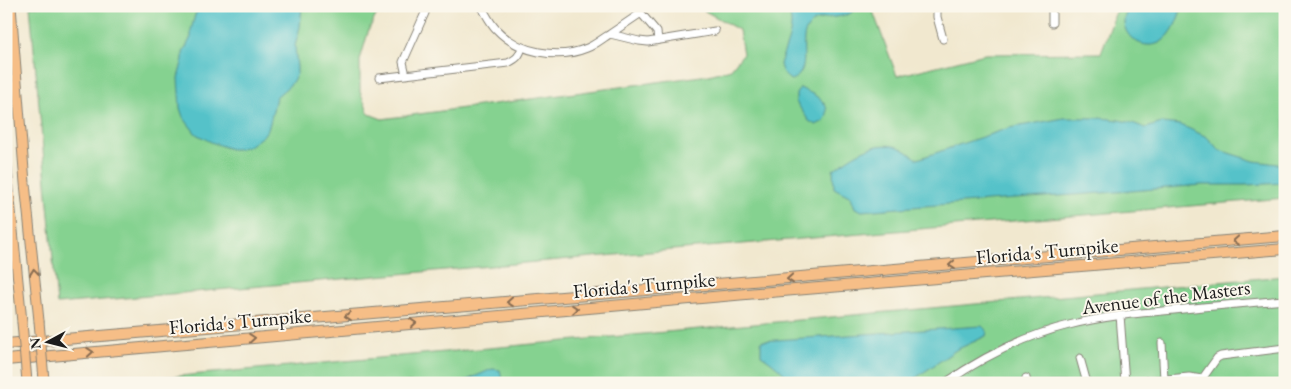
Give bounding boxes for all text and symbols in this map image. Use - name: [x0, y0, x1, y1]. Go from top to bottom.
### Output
- street label: Florida's Turnpike: [975, 232, 1119, 270]
- one-way arrow: [1232, 235, 1240, 246]
- one-way arrow: [948, 259, 956, 270]
- street label: Florida's Turnpike: [572, 266, 716, 304]
- one-way arrow: [29, 268, 40, 276]
- one-way arrow: [786, 273, 794, 284]
- street label: Avenue of the Masters: [1079, 274, 1252, 320]
- one-way arrow: [506, 297, 514, 308]
- street label: Florida's Turnpike: [168, 302, 312, 340]
- one-way arrow: [572, 304, 580, 315]
- one-way arrow: [344, 310, 352, 321]
- north arrow: [22, 316, 72, 366]
- one-way arrow: [410, 318, 418, 329]
- one-way arrow: [248, 333, 256, 344]
- text: N: [25, 336, 45, 350]
- one-way arrow: [86, 347, 94, 358]

